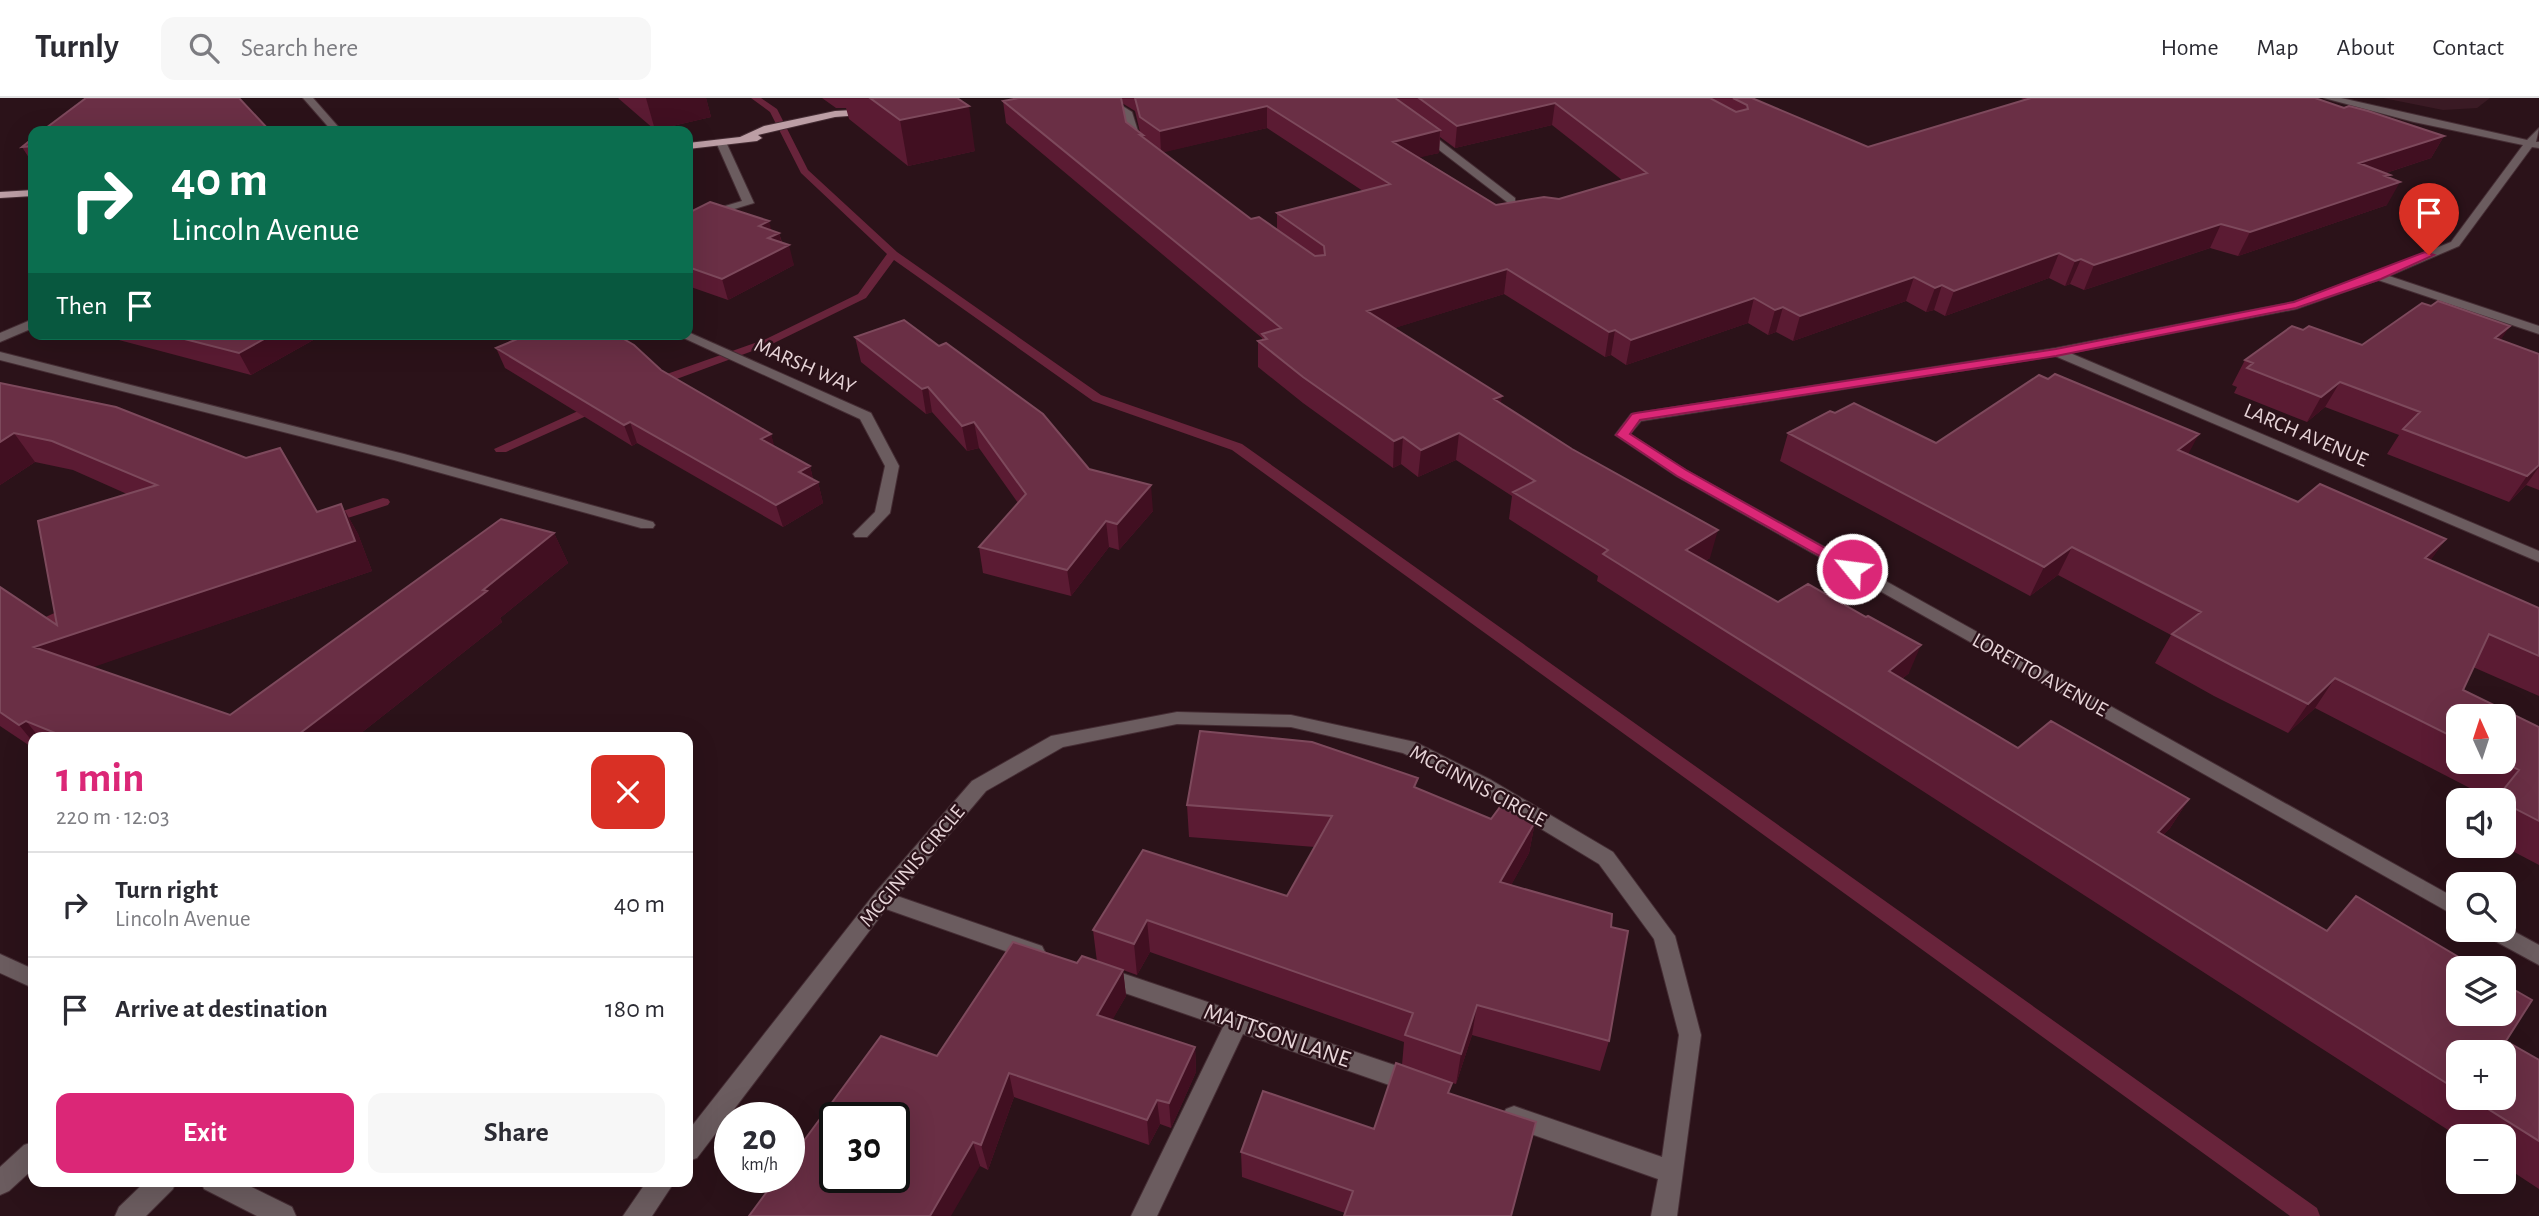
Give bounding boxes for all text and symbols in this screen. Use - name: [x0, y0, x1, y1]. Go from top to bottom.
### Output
- search box: [161, 17, 651, 80]
- icon: search: [185, 29, 223, 67]
- text: Turnly: [35, 31, 119, 64]
- text: Search here: [241, 35, 358, 61]
- text: Home: [2161, 36, 2219, 60]
- text: Map: [2257, 36, 2299, 60]
- text: About: [2337, 36, 2394, 60]
- text: Contact: [2432, 36, 2504, 60]
- icon: right: [56, 154, 147, 245]
- text: 40 m: [171, 156, 268, 205]
- pin: [2399, 183, 2459, 255]
- icon: arrive: [2410, 194, 2448, 232]
- text: Lincoln Avenue: [171, 214, 360, 246]
- icon: arrive: [121, 287, 159, 325]
- text: Then: [56, 293, 107, 319]
- street label: MARSH WAY: [751, 334, 859, 398]
- street label: LARCH AVENUE: [2241, 399, 2371, 471]
- position arrow: [1815, 532, 1889, 606]
- street label: LORETTO AVENUE: [1969, 629, 2111, 721]
- north arrow: [2446, 704, 2516, 774]
- map controls: [2446, 704, 2516, 1194]
- street label: MCGINNIS CIRCLE: [1406, 741, 1550, 831]
- button: close: [591, 755, 665, 829]
- text: 1 min: [56, 757, 145, 799]
- button: sound: [2446, 788, 2516, 858]
- street label: MCGINNIS CIRCLE: [855, 801, 969, 931]
- text: 220 m · 12:03: [56, 806, 169, 829]
- button: search: [2446, 872, 2516, 942]
- text: Turn right: [115, 877, 218, 903]
- icon: right: [56, 886, 94, 924]
- text: 40 m: [614, 891, 665, 917]
- text: Lincoln Avenue: [115, 908, 251, 931]
- button: layers: [2446, 956, 2516, 1026]
- icon: arrive: [56, 991, 94, 1029]
- text: Arrive at destination: [115, 996, 328, 1022]
- text: 180 m: [605, 996, 665, 1022]
- street label: MATTSON LANE: [1201, 1000, 1354, 1072]
- button: +: [2446, 1040, 2516, 1110]
- button: Exit: [56, 1093, 354, 1173]
- button: Share: [368, 1093, 665, 1173]
- speed limit sign: 30: [819, 1102, 910, 1193]
- text: 20: [742, 1121, 777, 1156]
- button: −: [2446, 1124, 2516, 1194]
- text: km/h: [741, 1156, 778, 1174]

